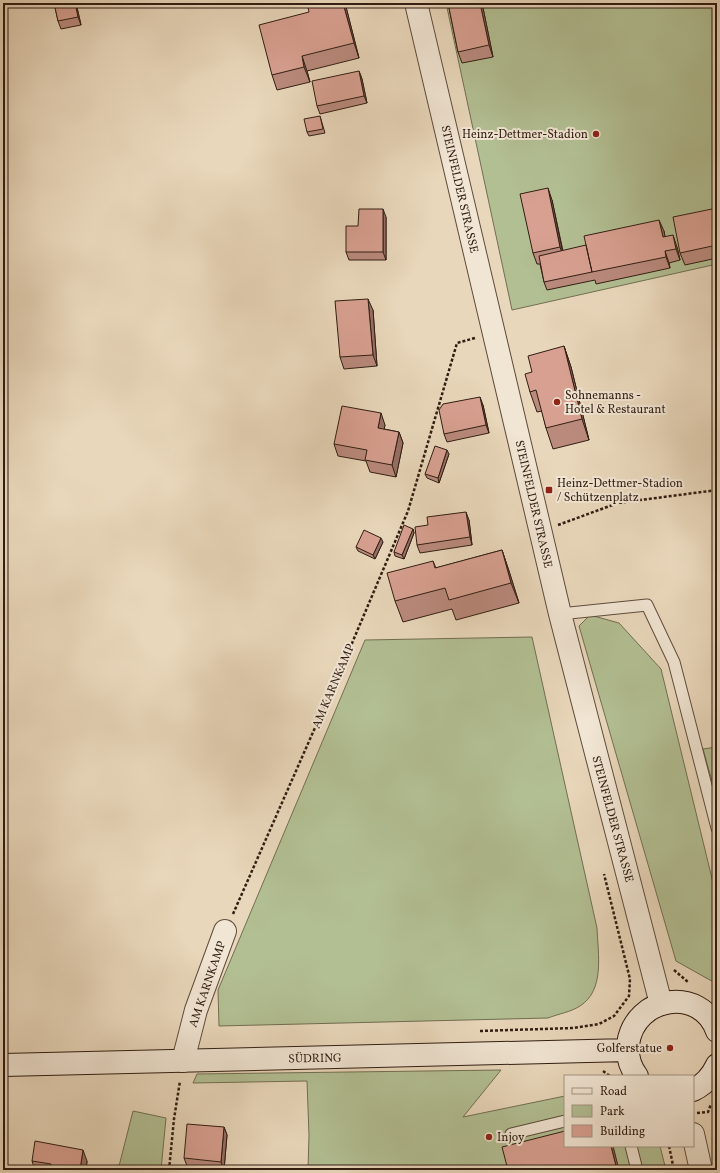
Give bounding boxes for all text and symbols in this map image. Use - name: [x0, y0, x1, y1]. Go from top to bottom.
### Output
- street label: STEINFELDER STRASSE: [437, 124, 481, 255]
- place label: Heinz-Dettmer-Stadion: [462, 127, 588, 143]
- marker: Heinz-Dettmer-Stadion: [591, 129, 601, 139]
- place label: Sohnemanns - Hotel & Restaurant: [565, 388, 666, 418]
- marker: Sohnemanns - Hotel & Restaurant: [552, 397, 562, 407]
- street label: STEINFELDER STRASSE: [511, 439, 555, 570]
- place label: Heinz-Dettmer-Stadion / Schützenplatz: [557, 476, 683, 506]
- marker: Heinz-Dettmer-Stadion / Schützenplatz: [544, 485, 554, 495]
- street label: AM KARNKAMP: [309, 642, 359, 731]
- street label: STEINFELDER STRASSE: [587, 754, 637, 884]
- street label: AM KARNKAMP: [186, 939, 230, 1030]
- place label: Golferstatue: [597, 1041, 662, 1057]
- marker: Golferstatue: [665, 1043, 675, 1053]
- street label: SÜDRING: [288, 1050, 342, 1067]
- legend: [564, 1075, 694, 1147]
- text: Road: [600, 1084, 627, 1100]
- text: Park: [600, 1104, 625, 1120]
- text: Building: [600, 1124, 645, 1140]
- place label: Injoy: [497, 1130, 525, 1146]
- marker: Injoy: [484, 1132, 494, 1142]

